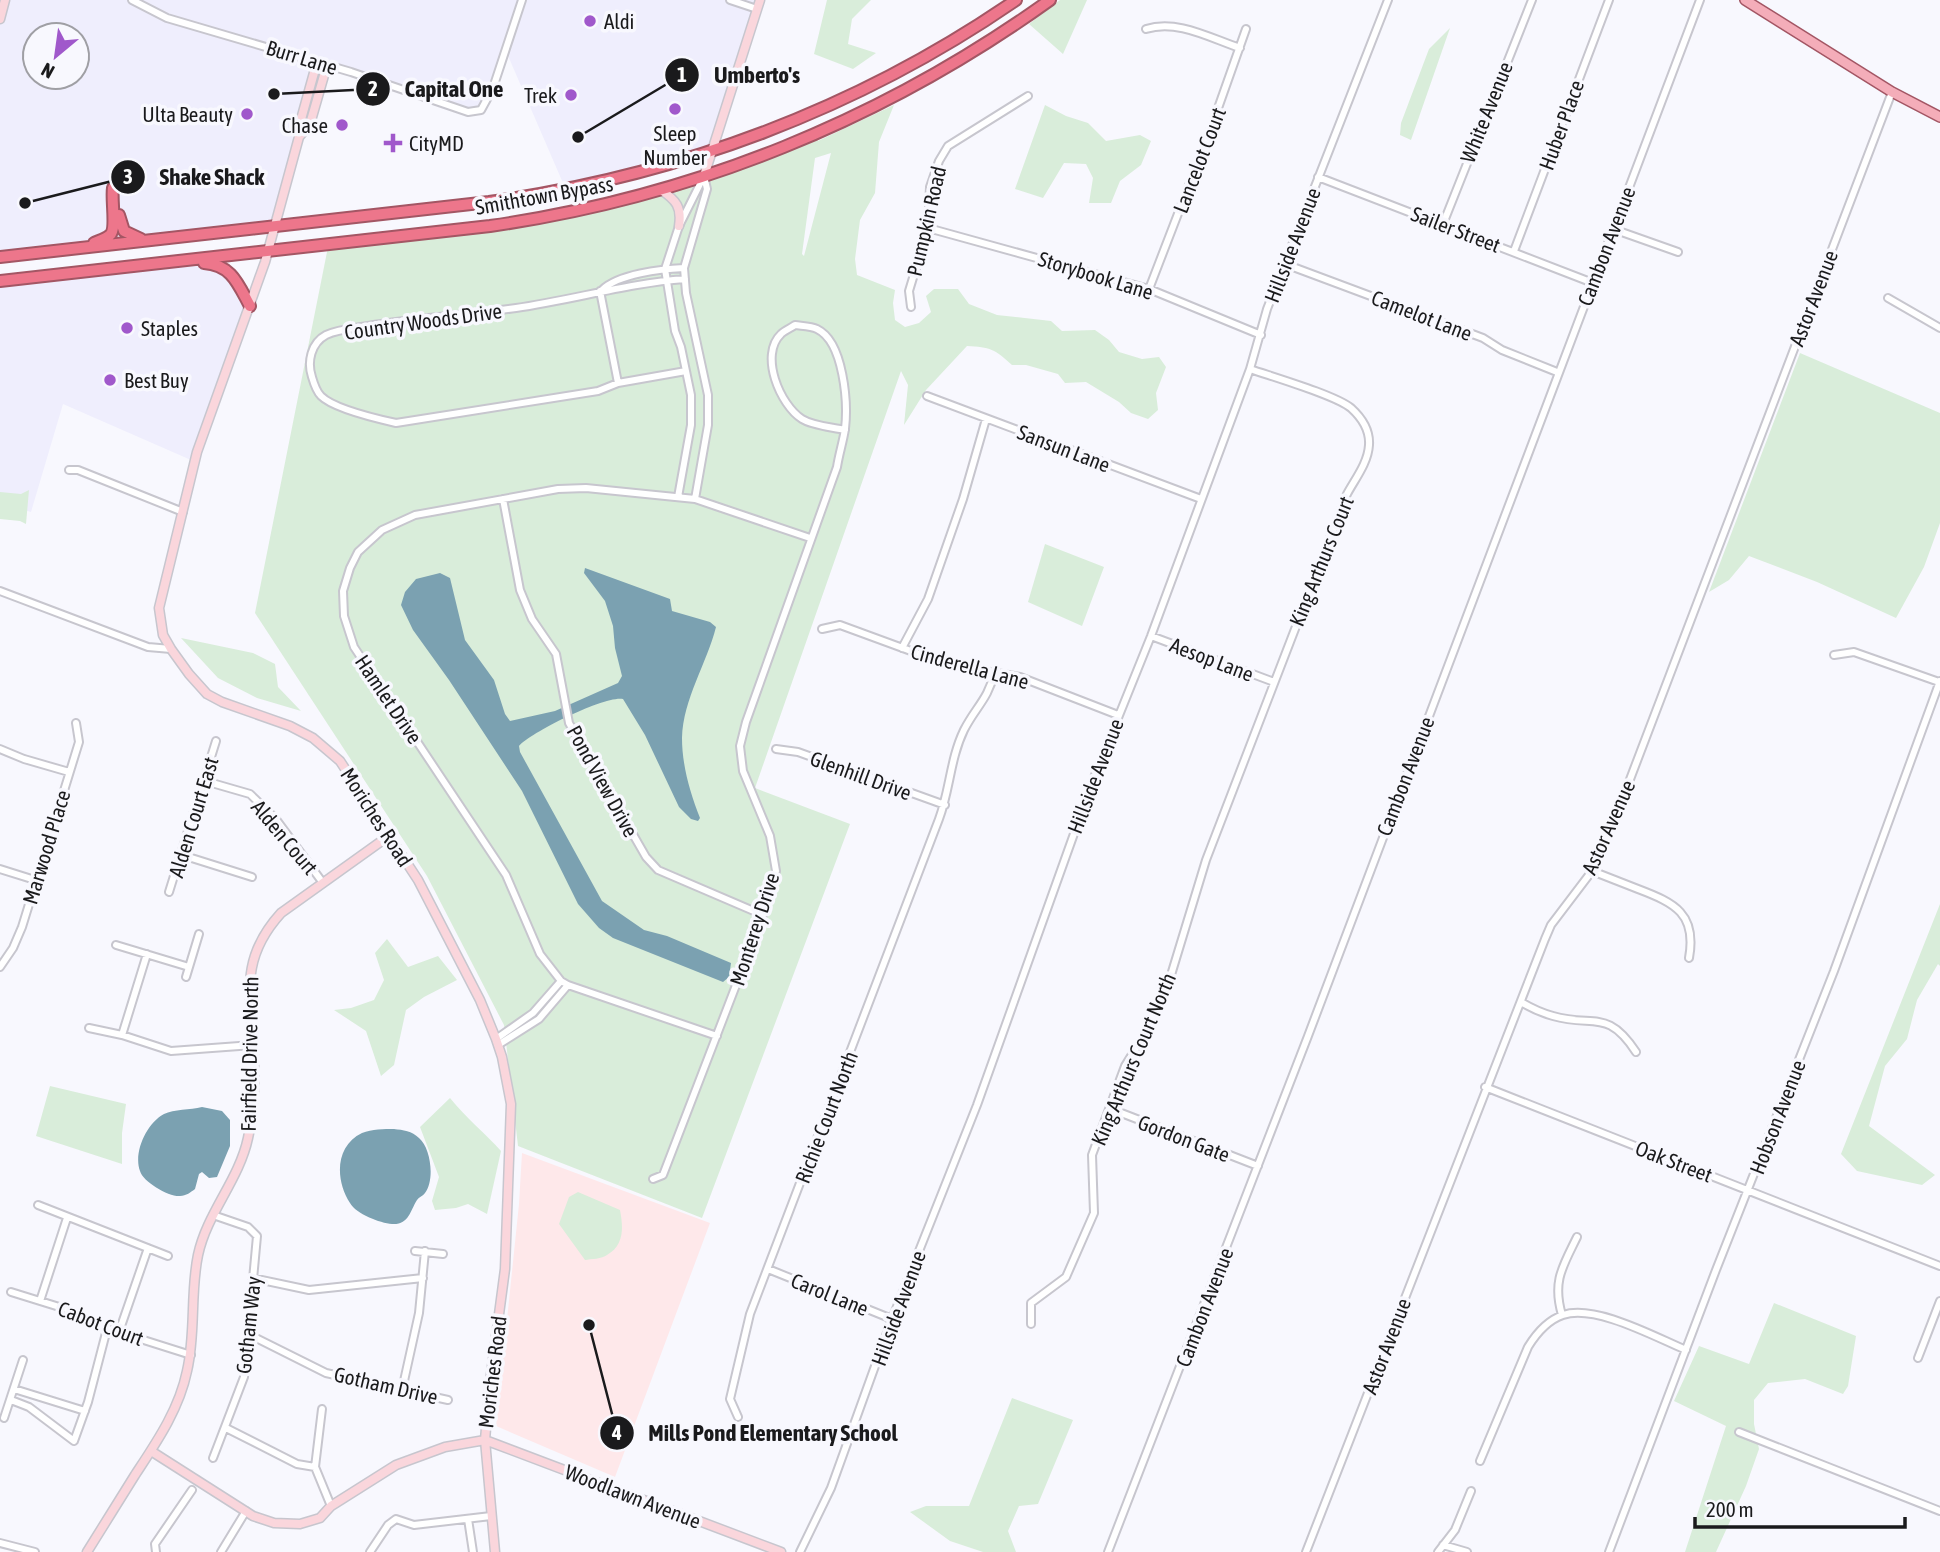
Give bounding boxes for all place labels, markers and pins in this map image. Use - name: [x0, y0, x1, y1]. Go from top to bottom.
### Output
- place label: Aldi: [604, 9, 634, 33]
- marker: Aldi: [582, 13, 598, 29]
- callout: Umberto's: [664, 53, 814, 97]
- callout: Capital One: [356, 67, 517, 111]
- place label: Trek: [524, 83, 557, 107]
- marker: Trek: [563, 87, 579, 103]
- marker: Sleep Number: [667, 101, 683, 117]
- place label: Ulta Beauty: [142, 102, 233, 126]
- marker: Ulta Beauty: [239, 106, 255, 122]
- place label: Chase: [282, 113, 328, 137]
- marker: Chase: [334, 117, 350, 133]
- place label: Sleep Number: [643, 121, 707, 169]
- place label: CityMD: [409, 131, 464, 155]
- marker: CityMD: [383, 133, 403, 153]
- callout: Shake Shack: [111, 155, 279, 199]
- place label: Staples: [141, 316, 198, 340]
- marker: Staples: [119, 320, 135, 336]
- place label: Best Buy: [124, 368, 189, 392]
- marker: Best Buy: [102, 372, 118, 388]
- callout: Mills Pond Elementary School: [599, 1411, 911, 1455]

